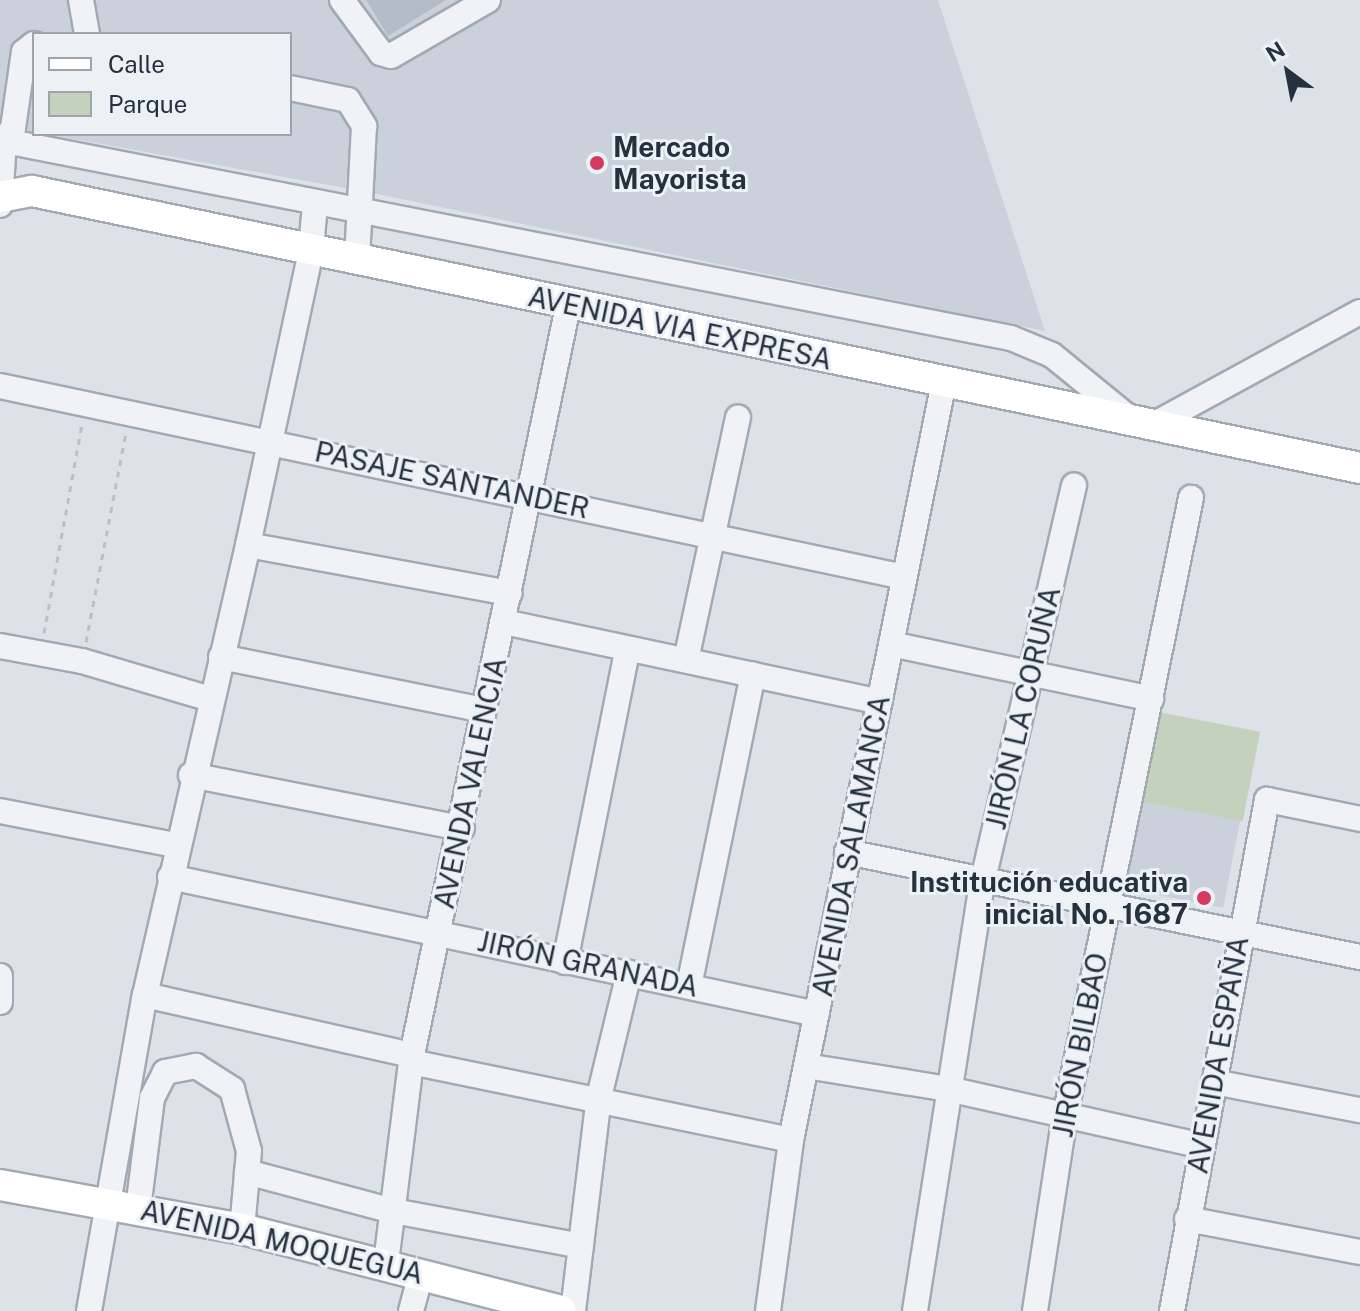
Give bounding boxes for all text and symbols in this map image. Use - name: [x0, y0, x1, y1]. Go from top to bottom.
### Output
- legend: [32, 32, 292, 136]
- north arrow: [1248, 32, 1328, 112]
- text: N: [1261, 36, 1289, 67]
- text: Calle: [108, 50, 165, 78]
- text: Parque: [108, 90, 187, 118]
- place label: Mercado Mayorista: [613, 130, 747, 196]
- marker: Mercado Mayorista: [588, 154, 606, 172]
- street label: AVENIDA VIA EXPRESA: [525, 279, 835, 377]
- street label: PASAJE SANTANDER: [312, 435, 592, 525]
- street label: JIRÓN LA CORUÑA: [979, 583, 1067, 833]
- street label: AVENDA VALENCIA: [427, 654, 513, 912]
- street label: AVENIDA SALAMANCA: [805, 692, 897, 1000]
- place label: Institución educativa inicial No. 1687: [910, 865, 1188, 931]
- marker: Institución educativa inicial No. 1687: [1195, 889, 1213, 907]
- street label: JIRÓN GRANADA: [475, 924, 701, 1004]
- street label: AVENIDA ESPAÑA: [1181, 934, 1255, 1176]
- street label: JIRÓN BILBAO: [1046, 950, 1114, 1140]
- street label: AVENIDA MOQUEGUA: [137, 1193, 427, 1291]

